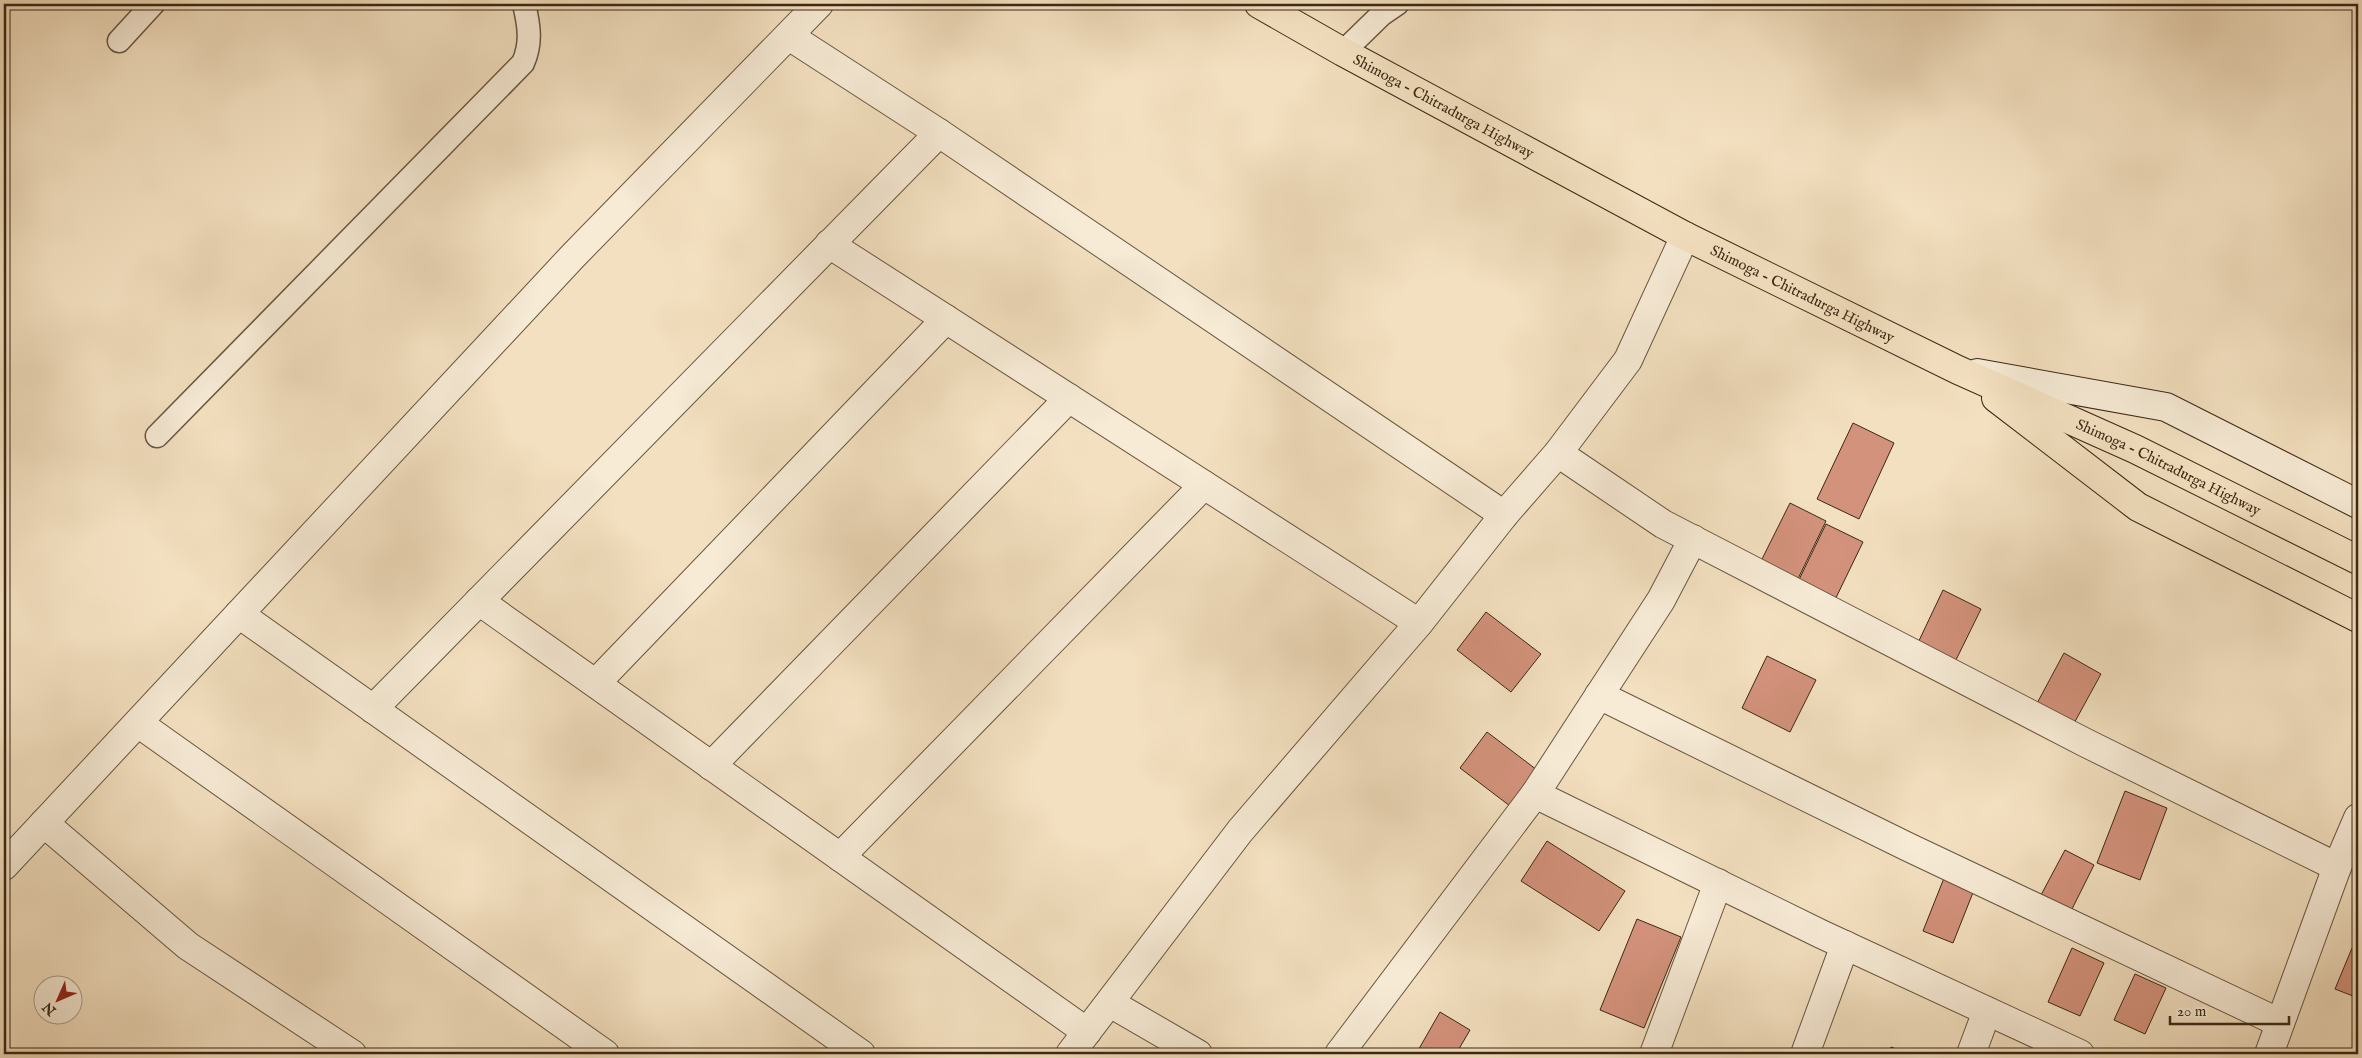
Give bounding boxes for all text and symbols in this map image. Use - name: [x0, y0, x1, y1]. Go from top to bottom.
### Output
- street label: Shimoga - Chitradurga Highway: [1350, 50, 1538, 163]
- street label: Shimoga - Chitradurga Highway: [1707, 240, 1898, 347]
- street label: Shimoga - Chitradurga Highway: [2073, 414, 2265, 520]
- north arrow: [32, 976, 82, 1026]
- scale bar: [2170, 993, 2288, 1025]
- text: N: [39, 998, 61, 1020]
- text: 20 m: [2177, 1002, 2207, 1021]

